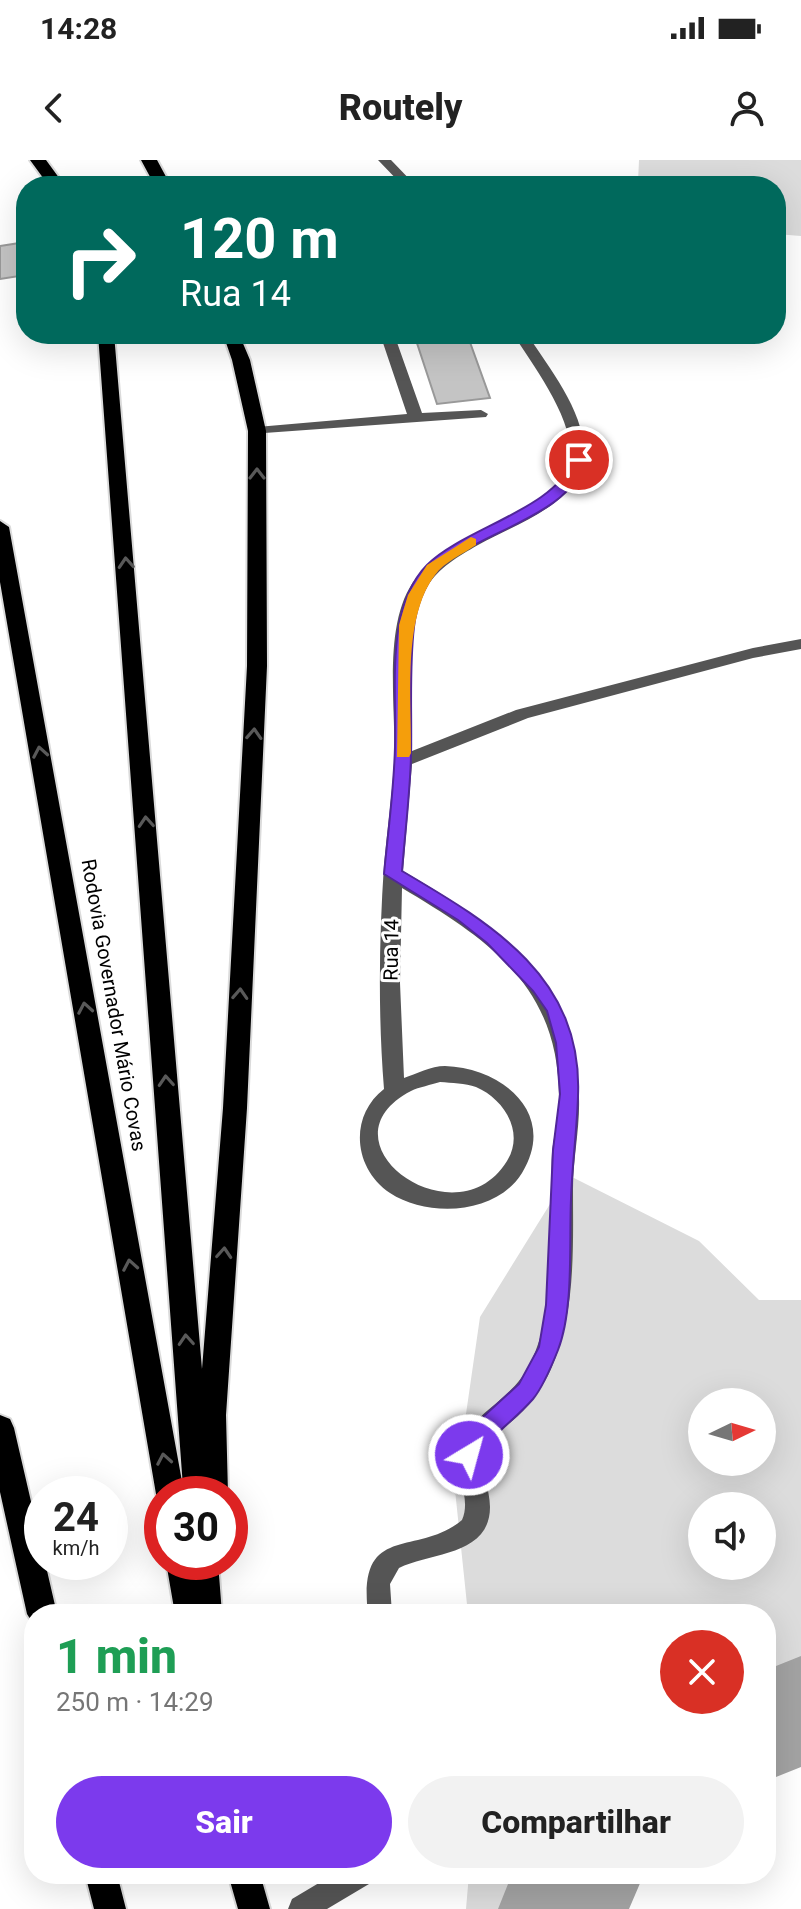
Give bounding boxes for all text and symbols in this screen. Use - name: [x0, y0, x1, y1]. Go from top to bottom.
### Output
- text: 14:28: [40, 11, 117, 46]
- icon: back: [32, 86, 76, 130]
- icon: person: [725, 86, 769, 130]
- text: Routely: [339, 87, 462, 129]
- text: 120 m: [180, 206, 339, 272]
- icon: right: [48, 208, 152, 312]
- text: Rua 14: [180, 273, 291, 315]
- pin: [545, 426, 613, 494]
- icon: arrive: [557, 438, 601, 482]
- one-way arrow: [248, 467, 266, 480]
- one-way arrow: [118, 556, 135, 569]
- one-way arrow: [245, 727, 262, 740]
- one-way arrow: [32, 746, 49, 759]
- one-way arrow: [138, 815, 155, 828]
- street label: Rodovia Governador Mário Covas: [76, 857, 152, 1153]
- street label: Rua 14: [378, 919, 404, 981]
- one-way arrow: [232, 987, 249, 1000]
- one-way arrow: [77, 1002, 94, 1015]
- one-way arrow: [158, 1074, 175, 1087]
- one-way arrow: [215, 1246, 232, 1259]
- one-way arrow: [122, 1258, 139, 1271]
- one-way arrow: [178, 1333, 195, 1346]
- north arrow: [688, 1388, 776, 1476]
- map controls: [688, 1388, 776, 1580]
- position arrow: [427, 1413, 511, 1497]
- one-way arrow: [156, 1452, 173, 1466]
- speed limit sign: 30: [144, 1476, 248, 1580]
- button: sound: [688, 1492, 776, 1580]
- text: 24: [53, 1494, 99, 1541]
- text: km/h: [53, 1536, 99, 1560]
- text: 1 min: [56, 1628, 177, 1685]
- button: close: [660, 1630, 744, 1714]
- text: 250 m · 14:29: [56, 1687, 214, 1717]
- button: Sair: [56, 1776, 392, 1868]
- button: Compartilhar: [408, 1776, 744, 1868]

